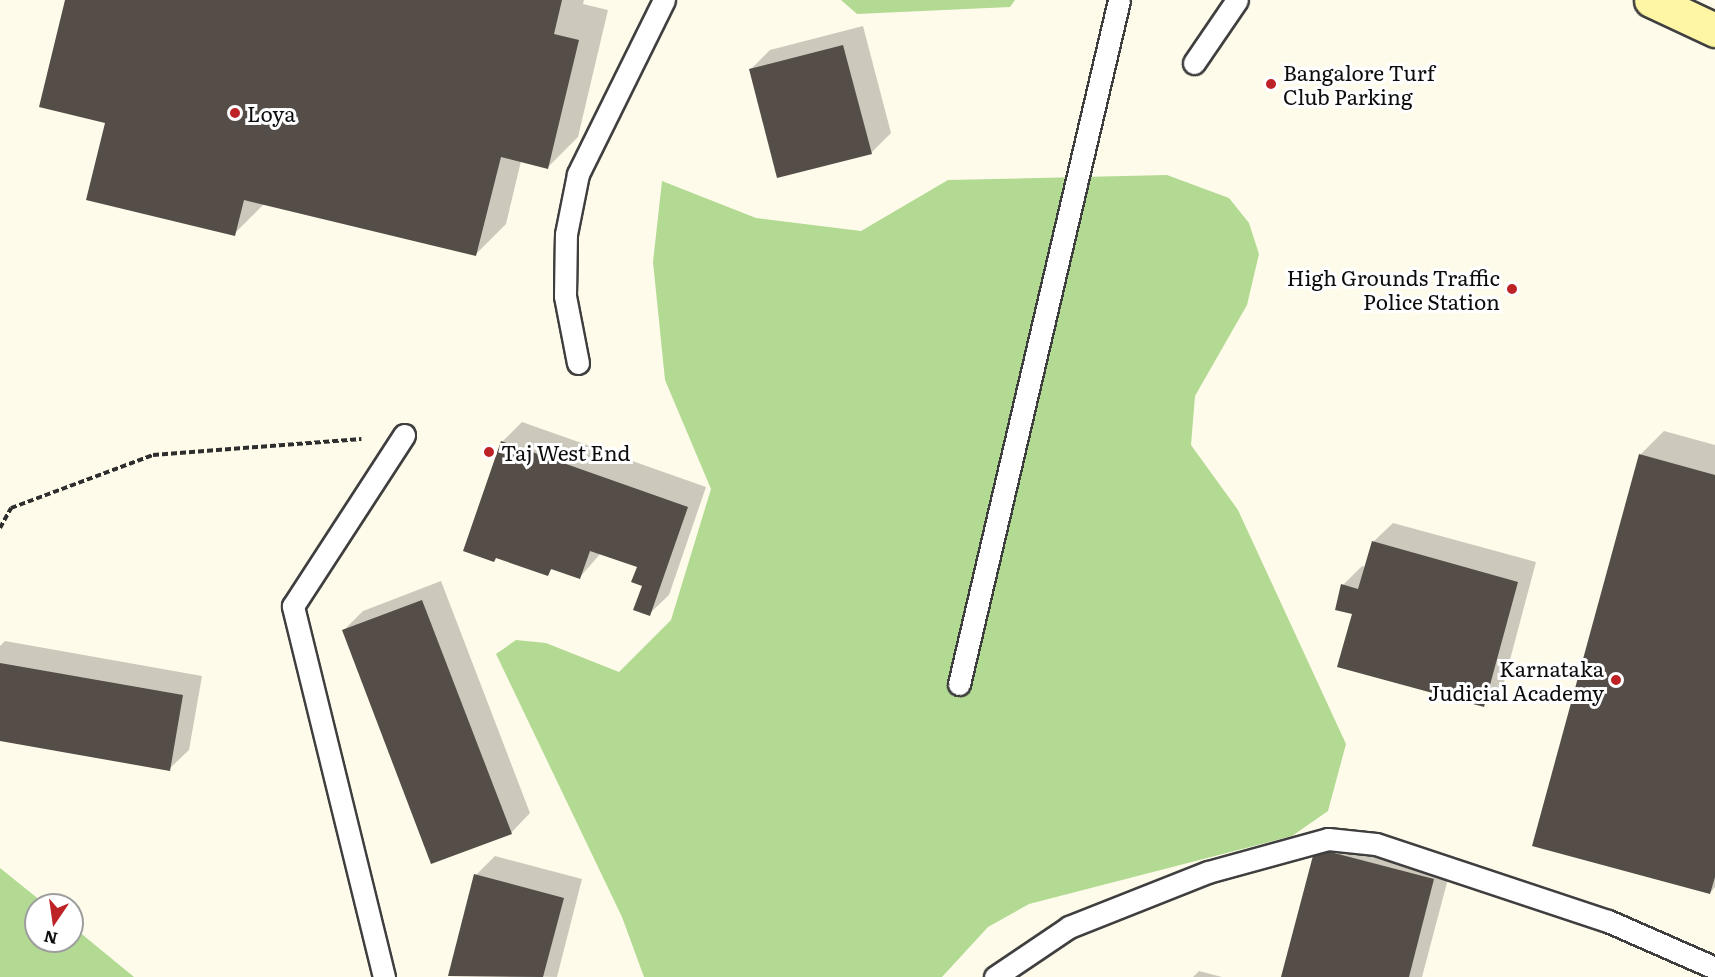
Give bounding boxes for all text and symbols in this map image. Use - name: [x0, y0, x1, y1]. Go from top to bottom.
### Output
- place label: Bangalore Turf Club Parking: [1283, 59, 1435, 109]
- marker: Bangalore Turf Club Parking: [1264, 77, 1278, 91]
- place label: Loya: [247, 100, 295, 126]
- marker: Loya: [228, 106, 242, 120]
- place label: High Grounds Traffic Police Station: [1287, 264, 1500, 314]
- marker: High Grounds Traffic Police Station: [1505, 282, 1519, 296]
- place label: Taj West End: [501, 439, 630, 465]
- marker: Taj West End: [482, 445, 496, 459]
- place label: Karnataka Judicial Academy: [1428, 655, 1604, 705]
- marker: Karnataka Judicial Academy: [1609, 673, 1623, 687]
- north arrow: [24, 893, 84, 953]
- text: N: [41, 925, 60, 952]

